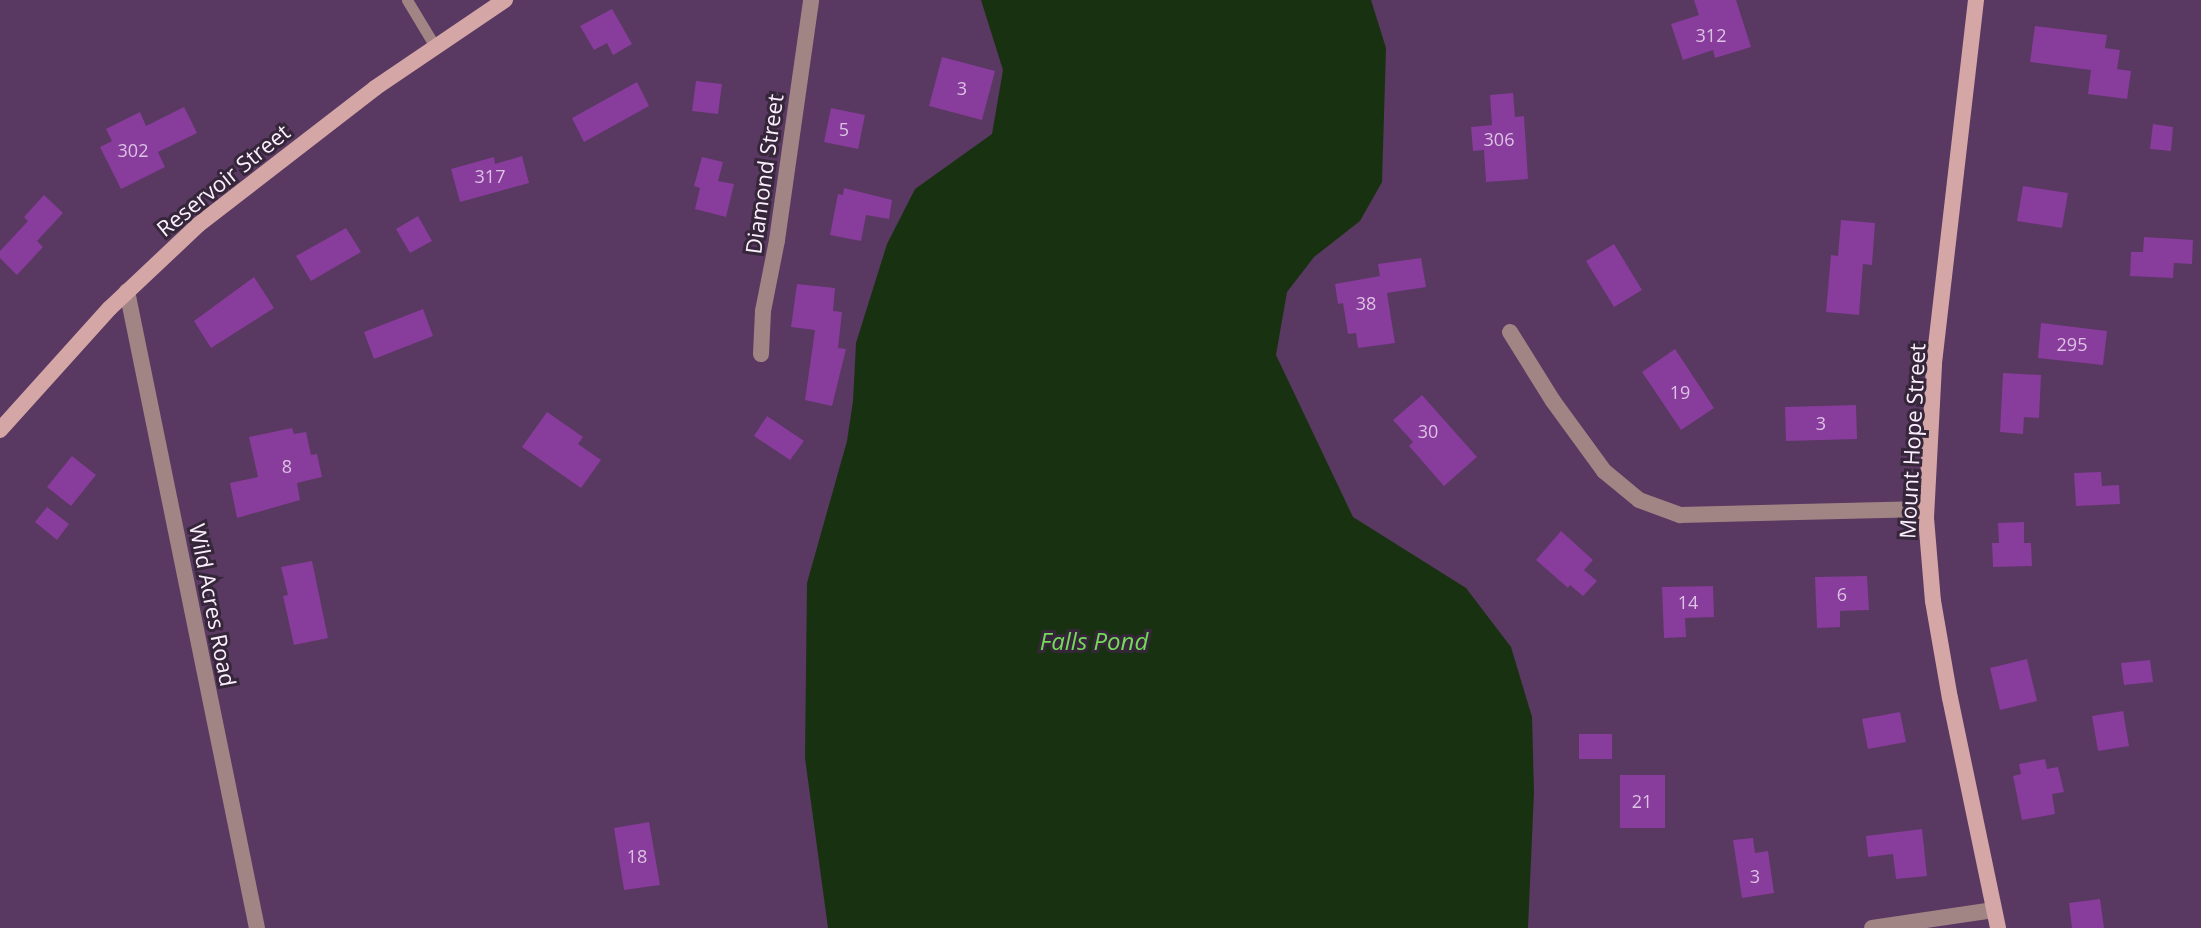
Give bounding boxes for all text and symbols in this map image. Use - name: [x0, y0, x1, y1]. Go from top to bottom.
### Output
- house number: 312: [1696, 24, 1726, 46]
- house number: 3: [957, 77, 967, 99]
- street label: Diamond Street: [740, 92, 788, 256]
- street label: Reservoir Street: [151, 118, 295, 242]
- house number: 5: [839, 118, 849, 140]
- house number: 306: [1484, 128, 1514, 150]
- house number: 302: [118, 139, 148, 161]
- house number: 317: [475, 165, 505, 187]
- house number: 38: [1356, 292, 1376, 314]
- house number: 295: [2057, 333, 2087, 355]
- street label: Mount Hope Street: [1894, 342, 1930, 540]
- house number: 19: [1670, 381, 1690, 403]
- house number: 3: [1816, 412, 1826, 434]
- house number: 30: [1418, 420, 1438, 442]
- house number: 8: [282, 455, 292, 477]
- street label: Wild Acres Road: [184, 521, 242, 689]
- house number: 6: [1837, 583, 1847, 605]
- house number: 14: [1678, 591, 1698, 613]
- water label: Falls Pond: [1040, 627, 1148, 655]
- house number: 21: [1632, 790, 1652, 812]
- house number: 18: [627, 845, 647, 867]
- house number: 3: [1750, 865, 1760, 887]

